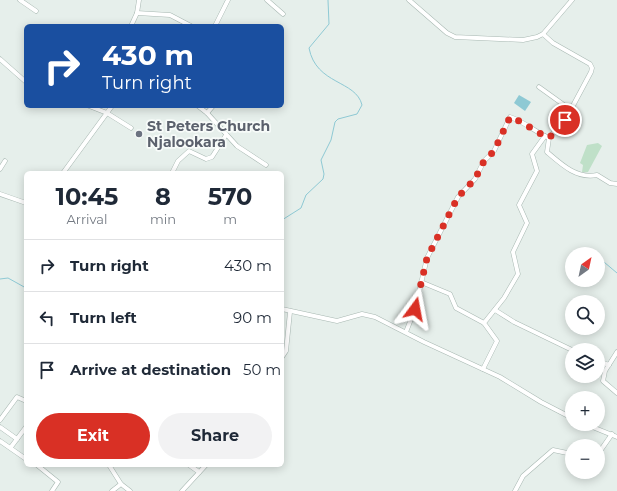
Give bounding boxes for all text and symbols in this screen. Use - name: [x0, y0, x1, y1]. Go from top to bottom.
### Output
- text: 430 m: [102, 38, 194, 72]
- icon: right: [36, 40, 88, 92]
- text: Turn right: [102, 72, 192, 94]
- pin: [548, 103, 582, 137]
- icon: arrive: [554, 109, 576, 131]
- place label: St Peters Church Njalookara: [147, 117, 270, 151]
- marker: St Peters Church Njalookara: [134, 129, 144, 139]
- text: 10:45: [56, 182, 118, 211]
- text: 8: [155, 182, 171, 211]
- text: 570: [208, 182, 252, 211]
- text: Arrival: [66, 211, 108, 227]
- text: min: [150, 211, 176, 227]
- text: m: [223, 211, 237, 227]
- north arrow: [565, 247, 605, 287]
- map controls: [565, 247, 605, 479]
- icon: right: [36, 255, 58, 277]
- text: Turn right: [70, 256, 149, 275]
- text: 430 m: [224, 256, 272, 275]
- position arrow: [394, 288, 436, 330]
- button: search: [565, 295, 605, 335]
- icon: left: [36, 307, 58, 329]
- text: Turn left: [70, 308, 137, 327]
- text: 90 m: [233, 308, 272, 327]
- button: layers: [565, 343, 605, 383]
- icon: arrive: [36, 359, 58, 381]
- text: Arrive at destination: [70, 360, 231, 379]
- text: 50 m: [243, 360, 281, 379]
- button: +: [565, 391, 605, 431]
- button: Exit: [36, 413, 150, 459]
- button: Share: [158, 413, 272, 459]
- button: −: [565, 439, 605, 479]

